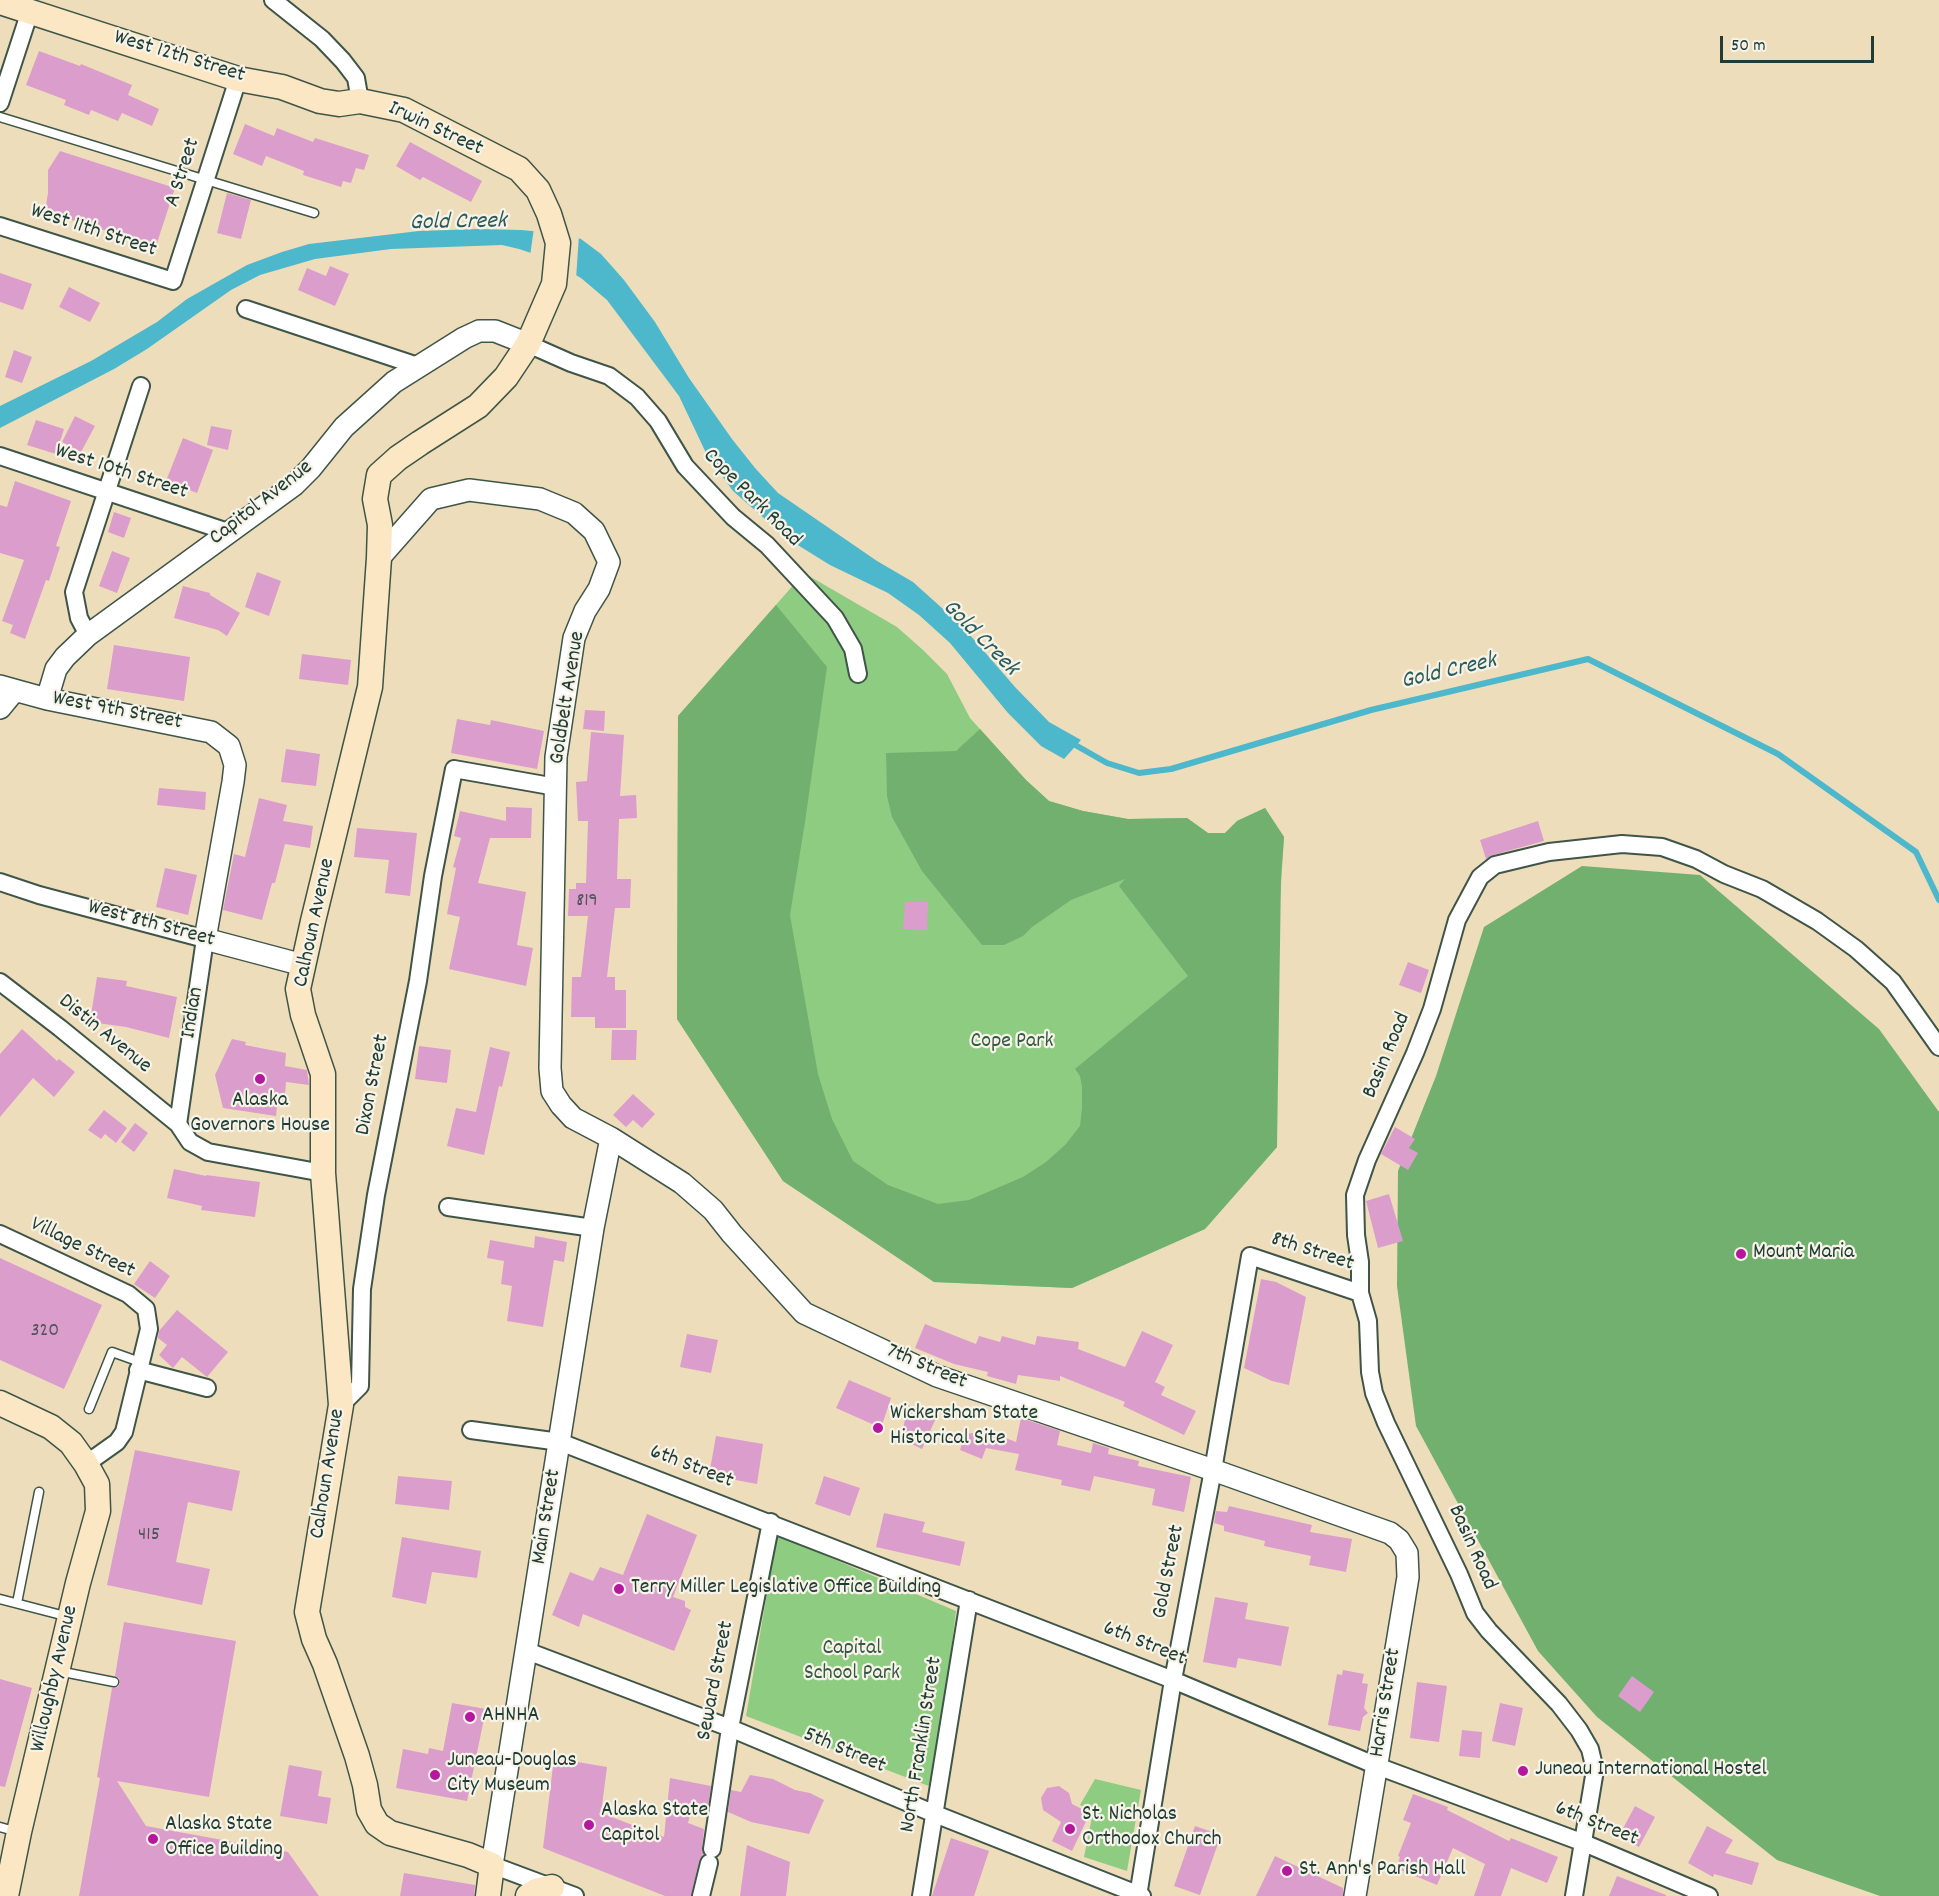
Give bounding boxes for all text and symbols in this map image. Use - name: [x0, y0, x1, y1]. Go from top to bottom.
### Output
- scale bar: [1723, 24, 1878, 62]
- street label: West 12th Street: [110, 26, 248, 90]
- text: 50 m: [1731, 34, 1766, 59]
- street label: Irwin Street: [383, 97, 487, 163]
- street label: A Street: [161, 135, 207, 211]
- street label: West 11th Street: [27, 199, 159, 265]
- water label: Gold Creek: [409, 209, 507, 239]
- street label: West 10th Street: [51, 439, 191, 507]
- street label: Cope Park Road: [696, 444, 806, 554]
- street label: Capitol Avenue: [205, 456, 319, 552]
- water label: Gold Creek: [935, 595, 1023, 683]
- street label: Goldbelt Avenue: [545, 630, 593, 766]
- water label: Gold Creek: [1399, 648, 1499, 698]
- street label: West 9th Street: [50, 686, 184, 738]
- street label: Calhoun Avenue: [289, 856, 343, 990]
- house number: 819: [576, 890, 598, 914]
- street label: West 8th Street: [85, 895, 217, 955]
- street label: Indian: [177, 985, 211, 1041]
- street label: Distin Avenue: [52, 989, 156, 1081]
- street label: Basin Road: [1358, 1009, 1418, 1103]
- park label: Cope Park: [970, 1030, 1054, 1056]
- street label: Dixon Street: [351, 1032, 397, 1138]
- marker: Alaska Governors House: [253, 1072, 267, 1086]
- place label: Alaska Governors House: [190, 1089, 330, 1140]
- street label: Village Street: [25, 1212, 139, 1286]
- street label: 8th Street: [1267, 1227, 1357, 1279]
- place label: Mount Maria: [1753, 1241, 1854, 1267]
- marker: Mount Maria: [1734, 1247, 1748, 1261]
- house number: 320: [31, 1320, 59, 1344]
- street label: 7th Street: [882, 1339, 970, 1397]
- place label: Wickersham State Historical Site: [890, 1402, 1038, 1454]
- street label: Calhoun Avenue: [306, 1407, 352, 1541]
- marker: Wickersham State Historical Site: [871, 1421, 885, 1435]
- street label: 6th Street: [645, 1440, 737, 1496]
- street label: Main Street: [527, 1468, 569, 1566]
- street label: Basin Road: [1441, 1501, 1501, 1595]
- street label: Gold Street: [1148, 1523, 1192, 1621]
- house number: 415: [138, 1524, 160, 1548]
- place label: Terry Miller Legislative Office Building: [631, 1576, 941, 1602]
- marker: Terry Miller Legislative Office Building: [612, 1582, 626, 1596]
- street label: Willoughby Avenue: [26, 1603, 86, 1755]
- street label: 6th Street: [1099, 1616, 1189, 1674]
- street label: Seward Street: [693, 1619, 741, 1743]
- park label: Capital School Park: [804, 1637, 900, 1688]
- street label: Harris Street: [1365, 1647, 1409, 1759]
- street label: North Franklin Street: [896, 1655, 950, 1835]
- place label: AHNHA: [482, 1704, 539, 1730]
- marker: AHNHA: [463, 1710, 477, 1724]
- street label: 5th Street: [799, 1723, 889, 1781]
- place label: Juneau-Douglas City Museum: [447, 1749, 577, 1801]
- place label: Juneau International Hostel: [1535, 1758, 1767, 1784]
- marker: Juneau International Hostel: [1516, 1764, 1530, 1778]
- marker: Juneau-Douglas City Museum: [428, 1768, 442, 1782]
- street label: 6th Street: [1551, 1796, 1641, 1854]
- place label: Alaska State Capitol: [601, 1799, 708, 1850]
- place label: St. Nicholas Orthodox Church: [1082, 1803, 1222, 1855]
- place label: Alaska State Office Building: [165, 1813, 283, 1864]
- marker: Alaska State Capitol: [582, 1818, 596, 1832]
- marker: St. Nicholas Orthodox Church: [1063, 1822, 1077, 1836]
- marker: Alaska State Office Building: [146, 1832, 160, 1846]
- place label: St. Ann's Parish Hall: [1299, 1858, 1465, 1884]
- marker: St. Ann's Parish Hall: [1280, 1864, 1294, 1878]

